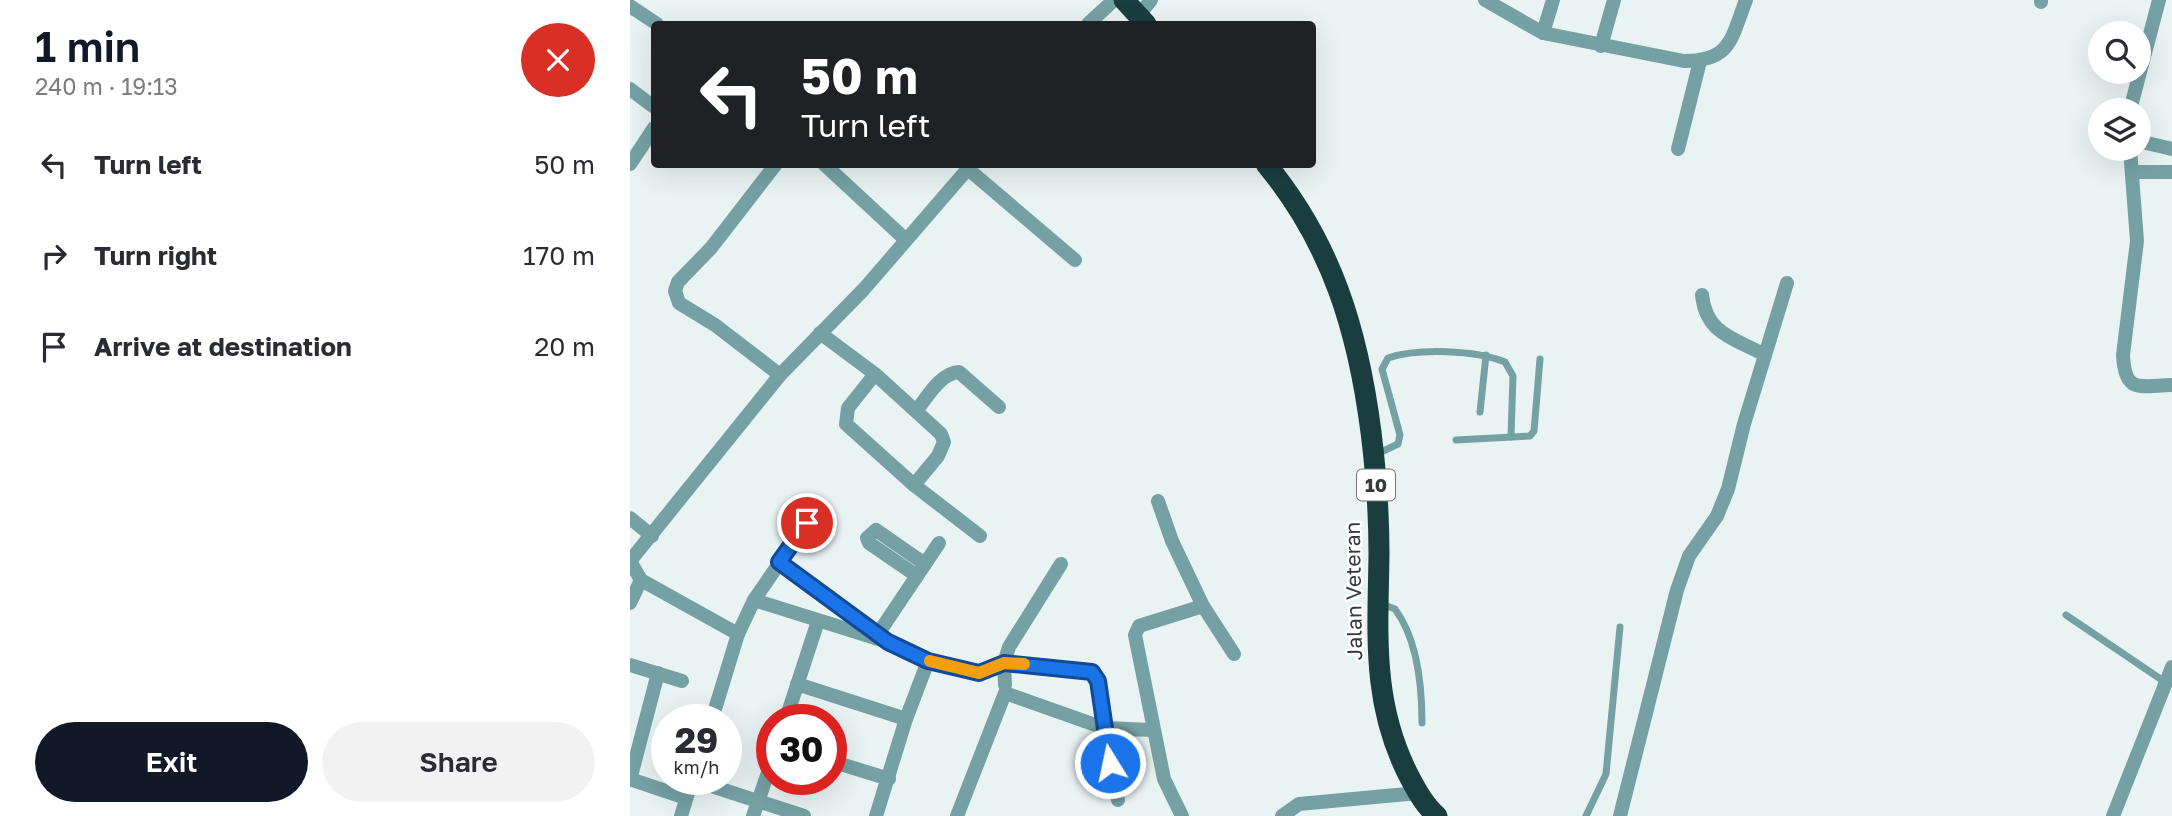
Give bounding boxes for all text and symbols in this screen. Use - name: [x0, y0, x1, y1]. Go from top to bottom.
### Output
- text: 1 min: [35, 21, 140, 71]
- map controls: [2088, 21, 2151, 161]
- button: search: [2088, 21, 2151, 84]
- button: close: [521, 23, 595, 97]
- text: 50 m: [801, 46, 918, 105]
- icon: left: [686, 49, 777, 140]
- text: 240 m · 19:13: [35, 72, 178, 100]
- button: layers: [2088, 98, 2151, 161]
- text: Turn left: [801, 106, 930, 144]
- icon: left: [35, 146, 73, 184]
- text: Turn left: [94, 149, 202, 180]
- text: 50 m: [534, 149, 595, 180]
- icon: right: [35, 237, 73, 275]
- text: Turn right: [94, 240, 217, 271]
- text: 170 m: [523, 240, 595, 271]
- icon: arrive: [35, 328, 73, 366]
- text: Arrive at destination: [94, 331, 352, 362]
- text: 20 m: [534, 331, 595, 362]
- road number: 10: [1357, 470, 1395, 500]
- pin: [777, 493, 837, 553]
- icon: arrive: [788, 504, 826, 542]
- street label: Jalan Veteran: [1339, 521, 1367, 661]
- speed limit sign: 30: [756, 704, 847, 795]
- text: 29: [675, 719, 718, 761]
- button: Exit: [35, 722, 308, 802]
- button: Share: [322, 722, 595, 802]
- position arrow: [1073, 726, 1147, 800]
- text: km/h: [674, 756, 719, 778]

